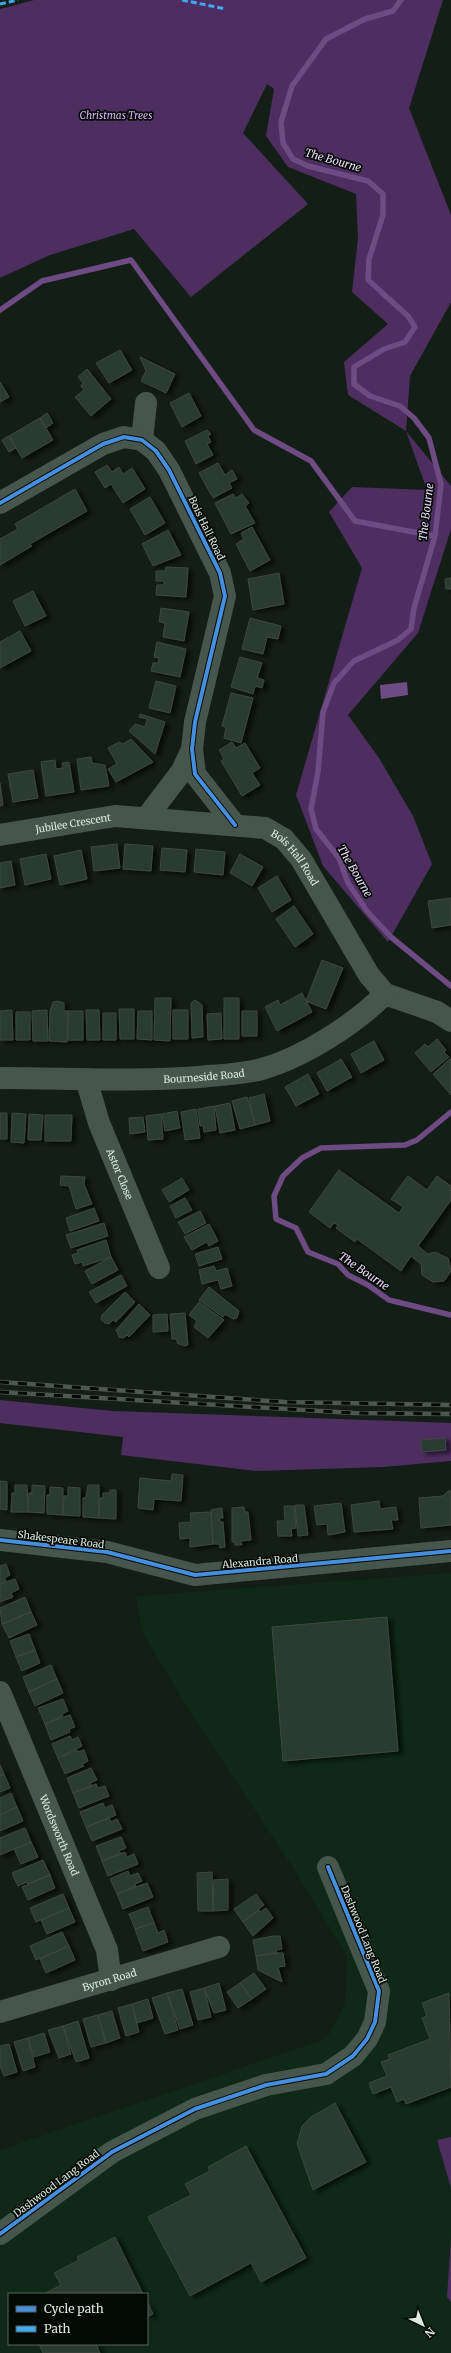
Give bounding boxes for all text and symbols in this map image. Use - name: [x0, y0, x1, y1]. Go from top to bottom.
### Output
- park label: Christmas Trees: [80, 109, 152, 122]
- water label: The Bourne: [303, 145, 363, 175]
- water label: The Bourne: [416, 482, 437, 542]
- street label: Bois Hall Road: [185, 494, 228, 562]
- street label: Jubilee Crescent: [33, 811, 112, 836]
- street label: Bois Hall Road: [269, 827, 321, 888]
- water label: The Bourne: [334, 842, 376, 900]
- street label: Bourneside Road: [163, 1067, 245, 1086]
- street label: Astor Close: [103, 1146, 136, 1202]
- water label: The Bourne: [336, 1249, 392, 1293]
- street label: Shakespeare Road: [17, 1528, 105, 1551]
- street label: Alexandra Road: [221, 1552, 298, 1571]
- street label: Wordsworth Road: [36, 1792, 81, 1878]
- street label: Dashwood Lang Road: [338, 1883, 389, 1985]
- street label: Byron Road: [81, 1966, 138, 1994]
- street label: Dashwood Lang Road: [11, 2147, 102, 2220]
- legend: [8, 2293, 148, 2345]
- text: Cycle path: [44, 2301, 104, 2316]
- north arrow: [403, 2305, 443, 2345]
- text: Path: [44, 2321, 70, 2336]
- text: N: [422, 2324, 438, 2341]

